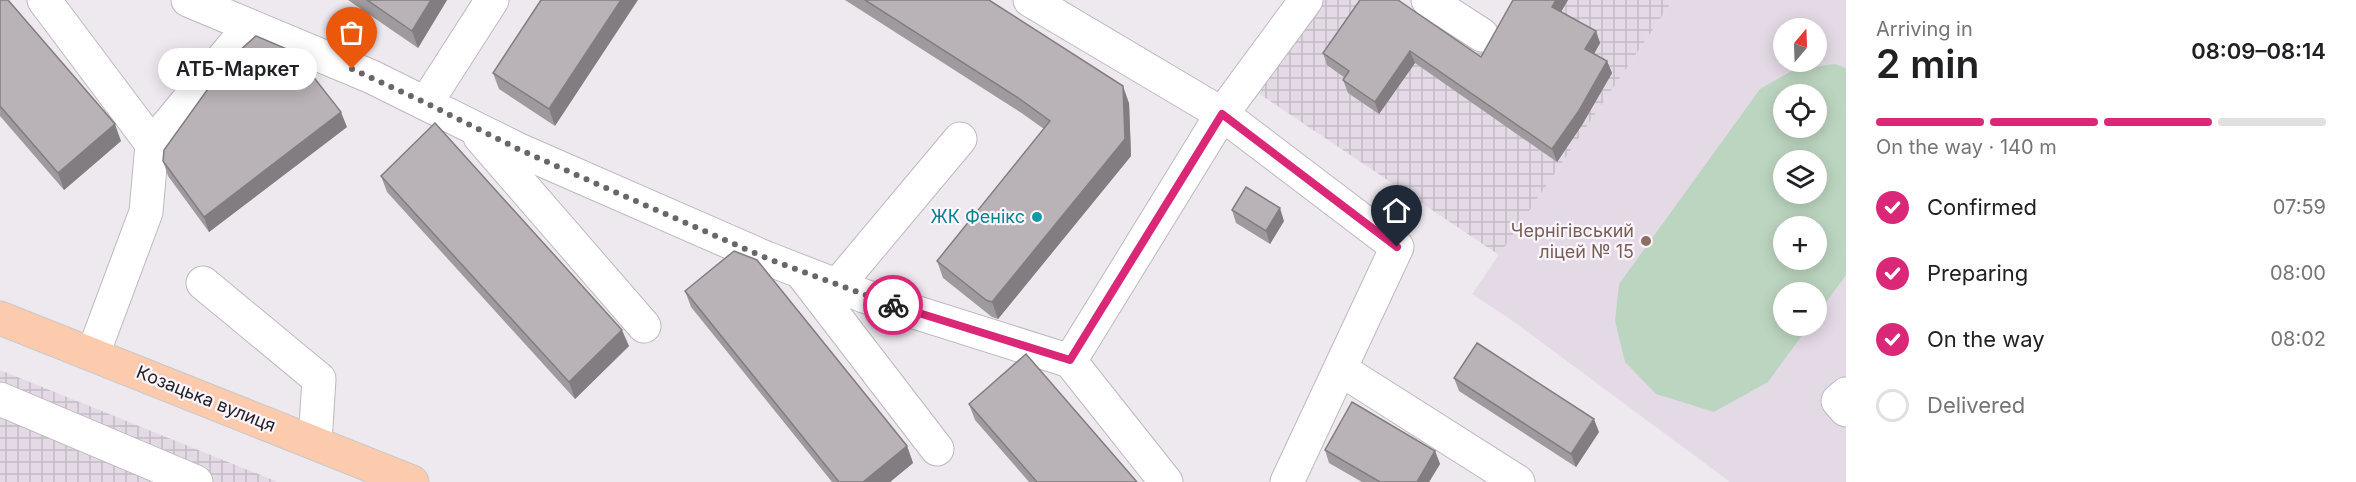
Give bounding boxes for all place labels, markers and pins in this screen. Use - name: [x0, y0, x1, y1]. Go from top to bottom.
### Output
- pin: [326, 7, 377, 69]
- callout: АТБ-Маркет: [157, 48, 316, 90]
- pin: [1371, 185, 1422, 247]
- place label: ЖК Фенікс: [931, 206, 1025, 227]
- marker: ЖК Фенікс: [1030, 210, 1044, 224]
- place label: Чернігівський ліцей № 15: [1511, 220, 1634, 262]
- marker: Чернігівський ліцей № 15: [1639, 234, 1653, 248]

